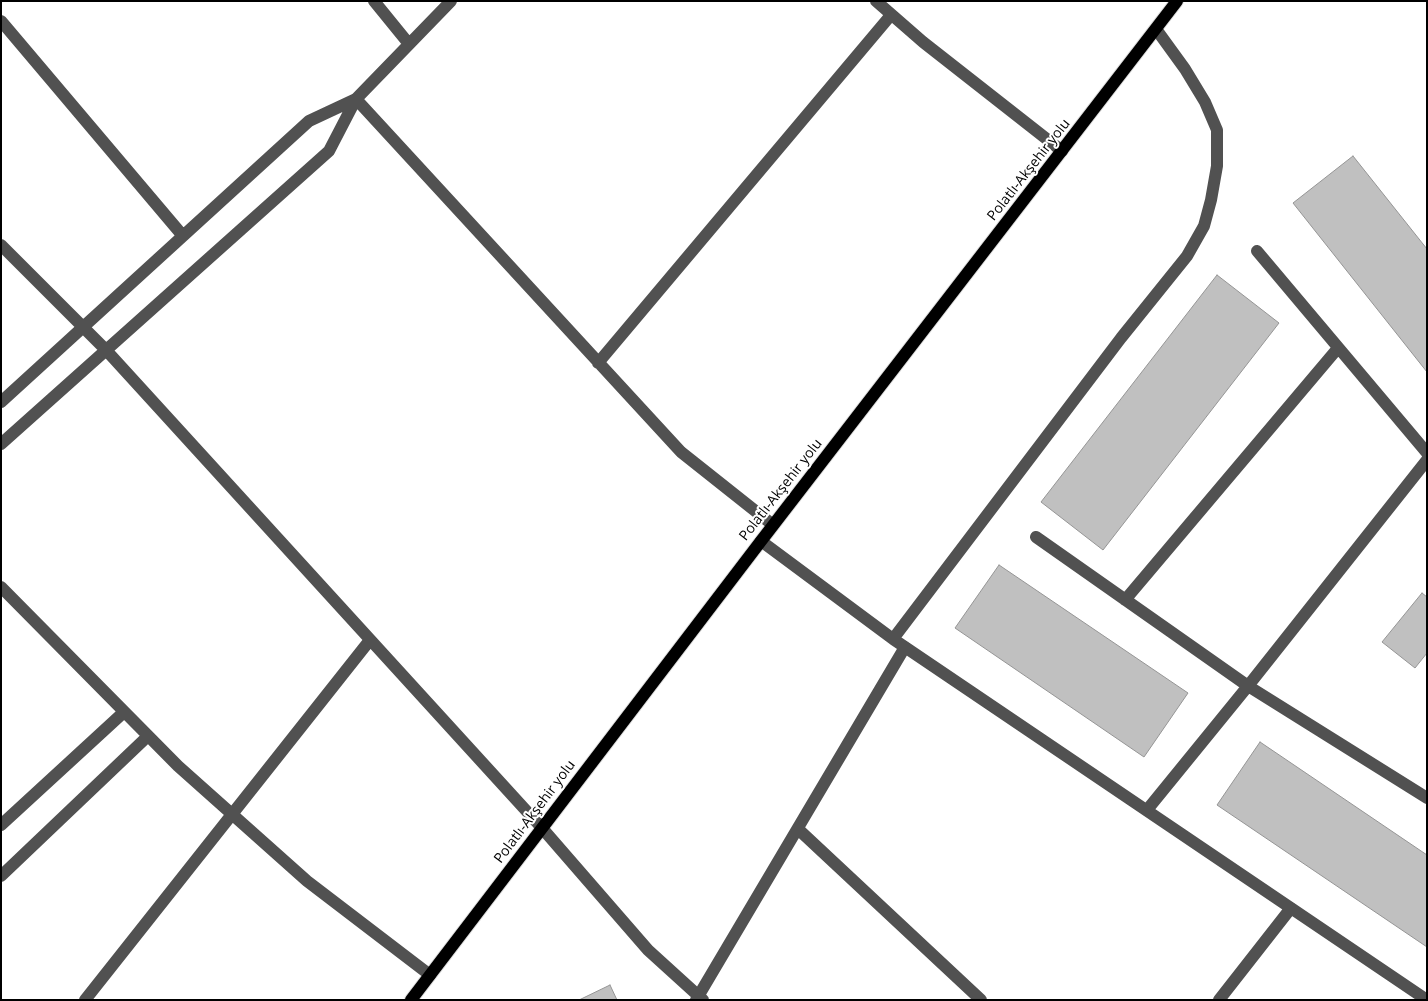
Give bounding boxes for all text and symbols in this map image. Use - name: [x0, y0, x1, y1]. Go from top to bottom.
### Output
- street label: Polatlı-Akşehir yolu: [984, 116, 1074, 224]
- street label: Polatlı-Akşehir yolu: [736, 436, 826, 544]
- street label: Polatlı-Akşehir yolu: [491, 757, 579, 867]

